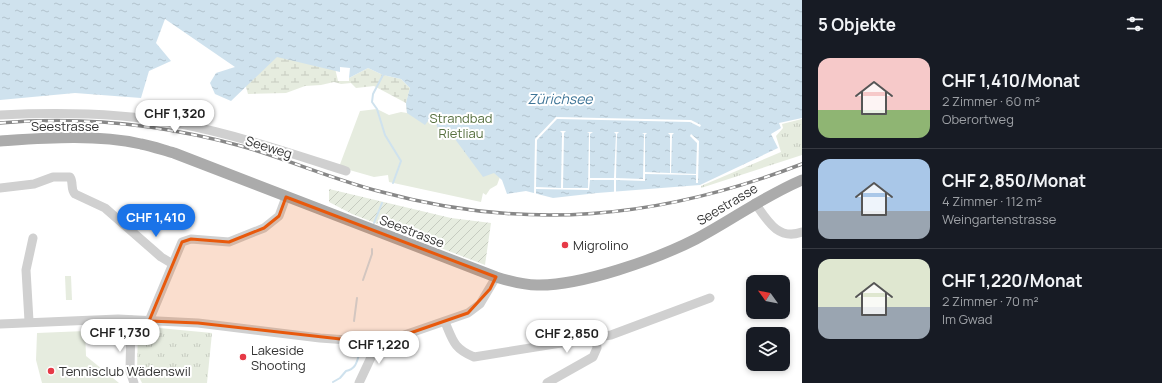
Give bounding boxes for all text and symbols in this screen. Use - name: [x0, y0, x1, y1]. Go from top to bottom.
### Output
- text: 5 Objekte: [818, 13, 896, 36]
- icon: filters: [1124, 13, 1146, 35]
- text: CHF 1,410/Monat: [942, 69, 1080, 92]
- icon: home: [850, 74, 898, 122]
- water label: Zürichsee: [527, 89, 593, 108]
- text: 2 Zimmer · 60 m²: [942, 92, 1040, 110]
- pin: CHF 1,320: [129, 100, 221, 134]
- text: CHF 1,320: [144, 104, 206, 122]
- park label: Strandbad Rietliau: [430, 109, 492, 142]
- text: Oberortweg: [942, 110, 1014, 128]
- street label: Seestrasse: [31, 117, 99, 135]
- street label: Seeweg: [243, 131, 295, 163]
- text: CHF 2,850/Monat: [942, 169, 1086, 192]
- icon: home: [850, 175, 898, 223]
- street label: Seestrasse: [693, 179, 761, 229]
- text: 4 Zimmer · 112 m²: [942, 192, 1042, 210]
- pin: CHF 1,410: [110, 204, 202, 238]
- text: CHF 1,410: [126, 208, 186, 226]
- street label: Seestrasse: [377, 210, 447, 252]
- text: Weingartenstrasse: [942, 210, 1056, 228]
- place label: Migrolino: [573, 236, 629, 254]
- marker: Migrolino: [560, 240, 570, 250]
- text: CHF 1,220/Monat: [942, 269, 1083, 292]
- north arrow: [746, 275, 790, 319]
- map controls: [746, 275, 790, 371]
- icon: home: [850, 275, 898, 323]
- text: 2 Zimmer · 70 m²: [942, 292, 1039, 310]
- text: Im Gwad: [942, 310, 992, 328]
- pin: CHF 1,730: [74, 319, 166, 353]
- pin: CHF 2,850: [521, 320, 613, 354]
- text: CHF 1,730: [90, 323, 150, 341]
- text: CHF 2,850: [535, 324, 599, 342]
- button: layers: [746, 327, 790, 371]
- pin: CHF 1,220: [333, 331, 425, 365]
- text: CHF 1,220: [348, 335, 410, 353]
- place label: Lakeside Shooting: [251, 341, 306, 374]
- marker: Lakeside Shooting: [238, 352, 248, 362]
- place label: Tennisclub Wädenswil: [59, 362, 191, 380]
- marker: Tennisclub Wädenswil: [46, 366, 56, 376]

